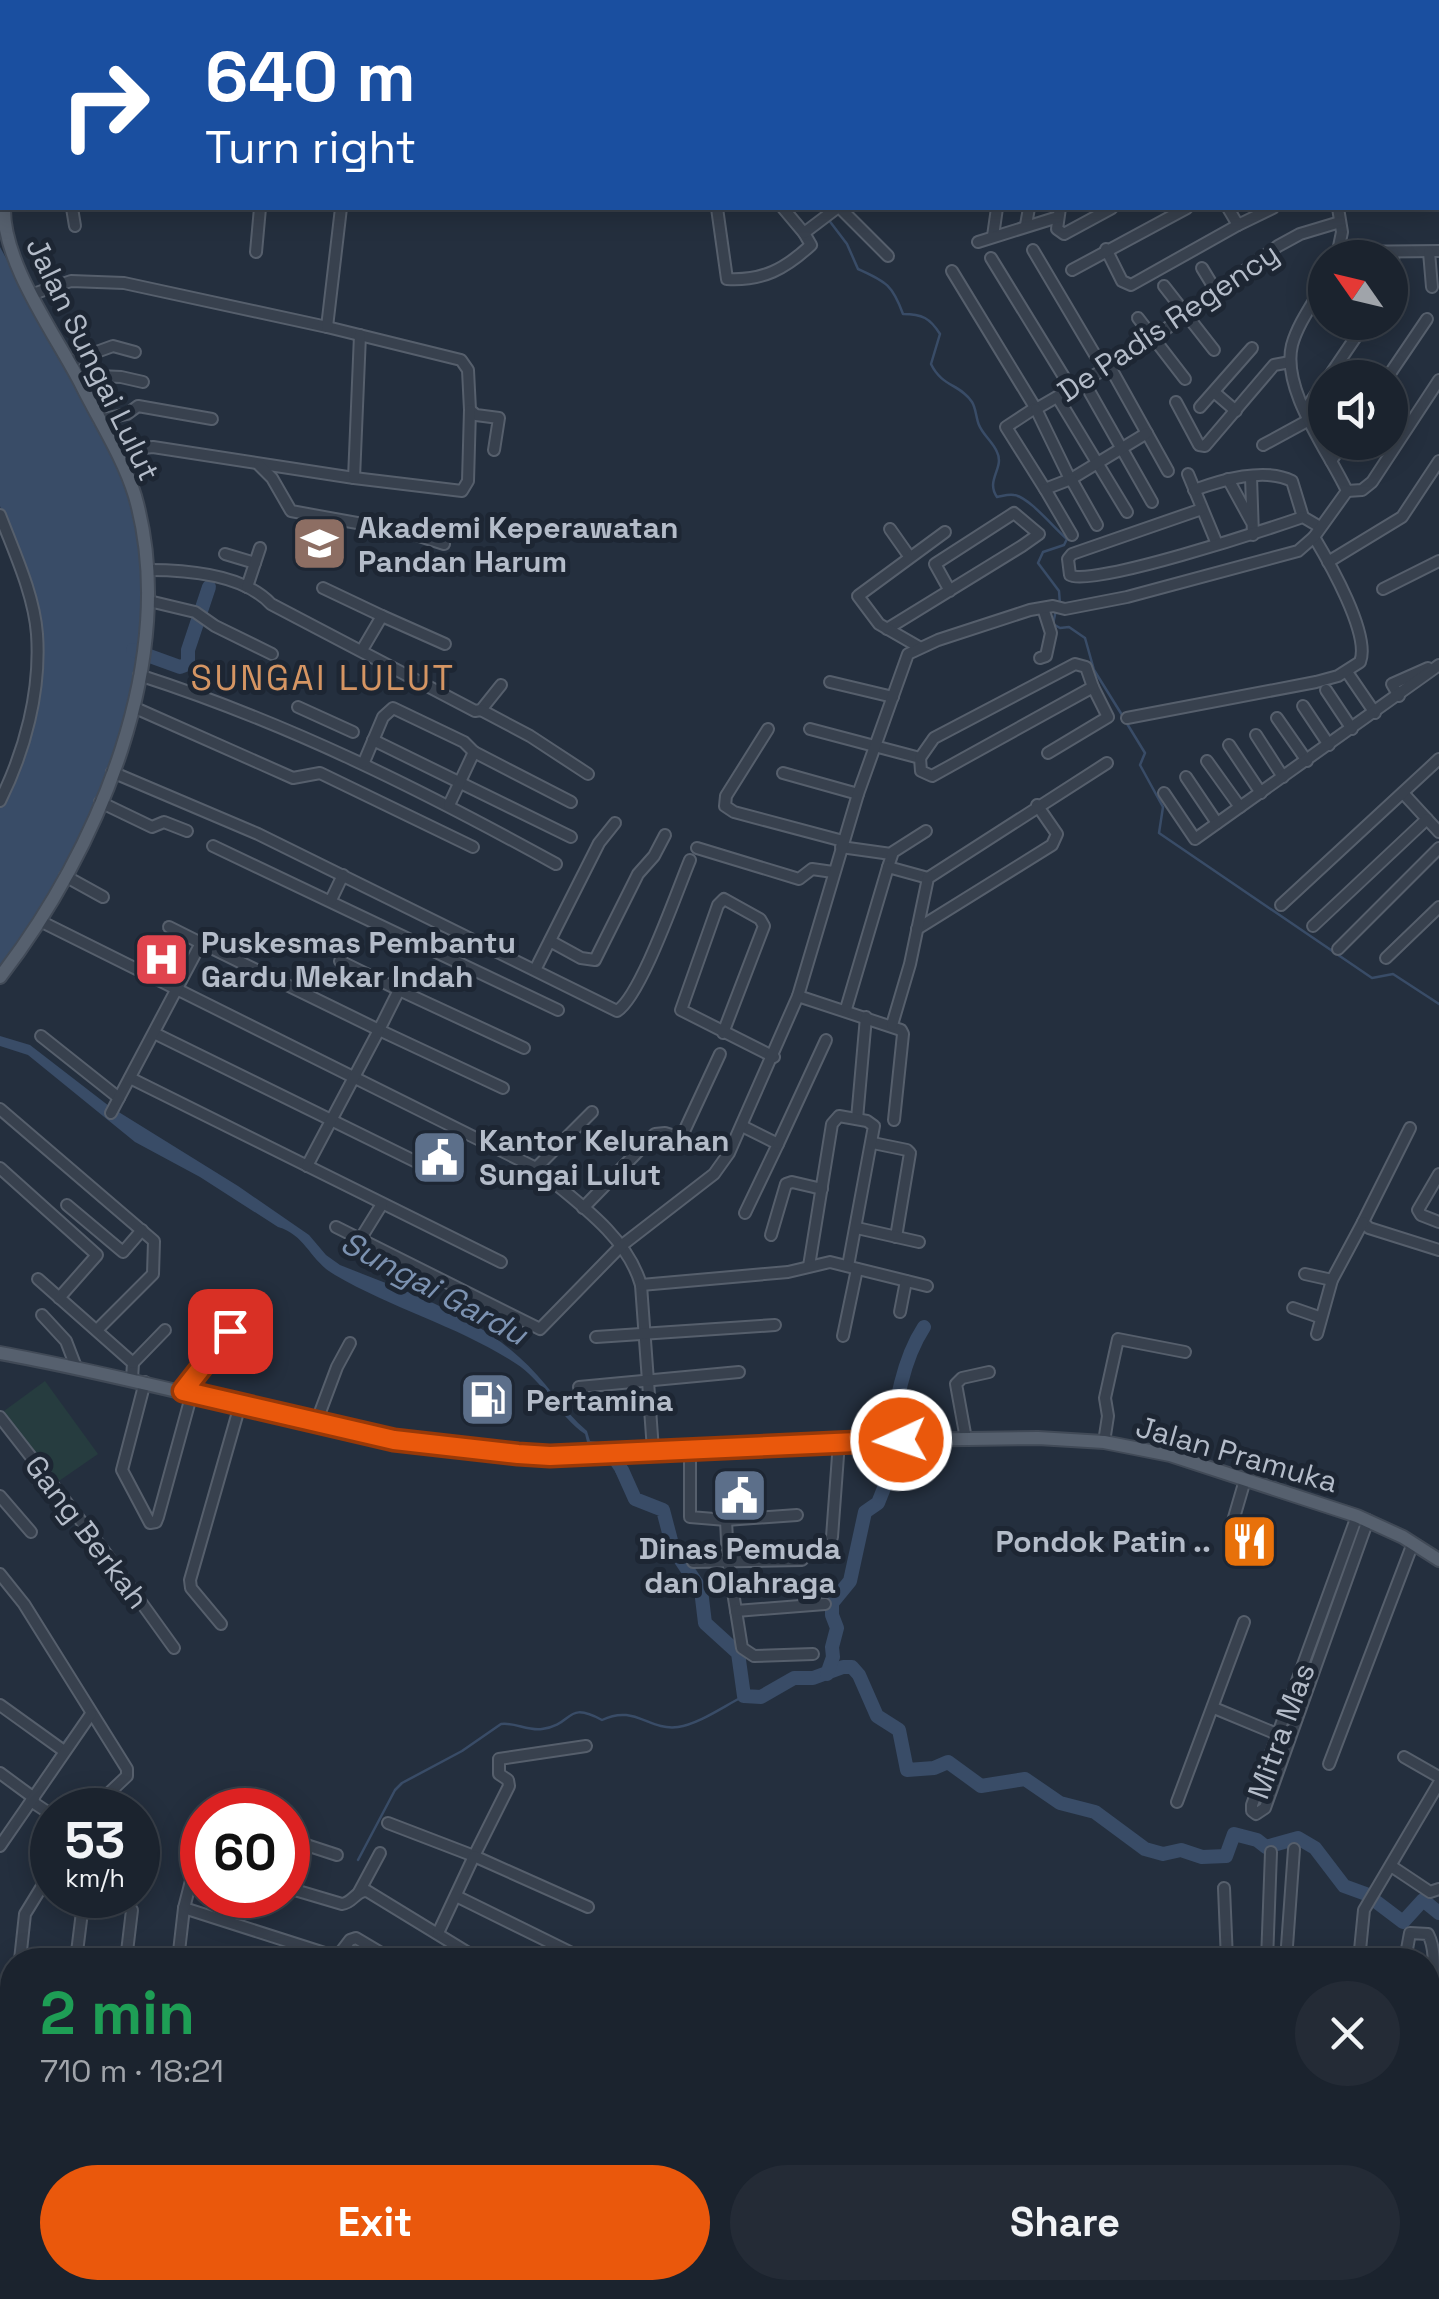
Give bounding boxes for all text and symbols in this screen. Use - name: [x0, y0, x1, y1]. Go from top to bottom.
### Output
- text: 640 m: [205, 32, 416, 121]
- icon: right: [40, 40, 170, 170]
- text: Turn right: [205, 119, 416, 176]
- street label: Jalan Sungai Lulut: [17, 231, 169, 487]
- street label: De Padis Regency: [1050, 234, 1286, 410]
- north arrow: [1308, 240, 1408, 340]
- map controls: [1308, 240, 1408, 460]
- button: sound: [1308, 360, 1408, 460]
- place label: Akademi Keperawatan Pandan Harum: [358, 508, 679, 581]
- school or university icon: Akademi Keperawatan Pandan Harum: [289, 514, 349, 574]
- district label: SUNGAI LULUT: [190, 656, 456, 700]
- place label: Puskesmas Pembantu Gardu Mekar Indah: [201, 923, 516, 996]
- hospital icon: Puskesmas Pembantu Gardu Mekar Indah: [132, 929, 192, 989]
- place label: Kantor Kelurahan Sungai Lulut: [479, 1121, 729, 1194]
- public building icon: Kantor Kelurahan Sungai Lulut: [410, 1127, 470, 1187]
- water label: Sungai Gardu: [334, 1222, 535, 1354]
- pin: [188, 1289, 273, 1374]
- icon: arrive: [203, 1304, 258, 1359]
- fuel station icon: Pertamina: [457, 1370, 517, 1430]
- place label: Pertamina: [526, 1381, 673, 1420]
- position arrow: [849, 1388, 953, 1492]
- street label: Jalan Pramuka: [1132, 1407, 1342, 1501]
- street label: Gang Berkah: [16, 1447, 158, 1617]
- public building icon: Dinas Pemuda dan Olahraga: [710, 1465, 770, 1525]
- restaurant icon: Pondok Patin ..: [1220, 1511, 1280, 1571]
- place label: Pondok Patin ..: [996, 1522, 1211, 1561]
- place label: Dinas Pemuda dan Olahraga: [639, 1529, 841, 1602]
- street label: Mitra Mas: [1238, 1658, 1324, 1804]
- speed limit sign: 60: [180, 1788, 310, 1918]
- text: 53: [65, 1809, 125, 1873]
- text: km/h: [65, 1862, 125, 1894]
- text: 2 min: [40, 1975, 195, 2052]
- button: close: [1295, 1981, 1400, 2086]
- text: 710 m · 18:21: [40, 2051, 224, 2091]
- button: Exit: [40, 2165, 710, 2280]
- button: Share: [730, 2165, 1400, 2280]

